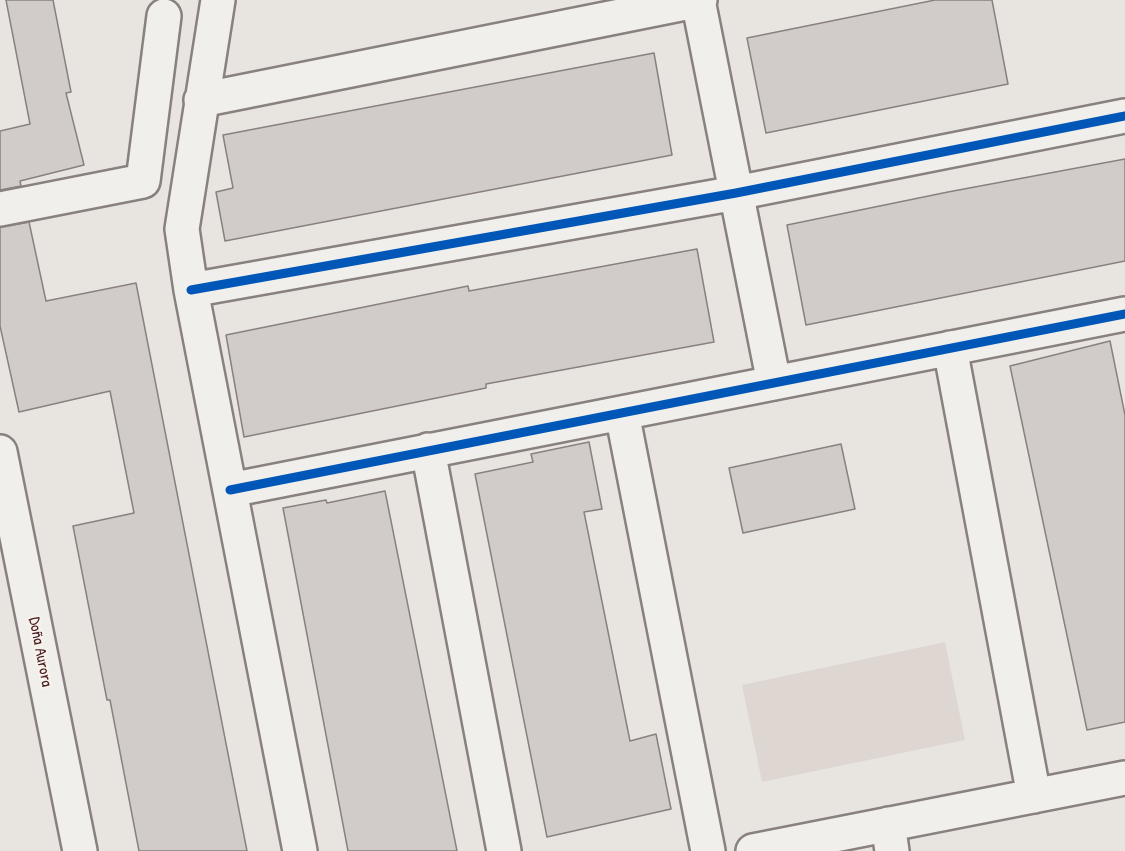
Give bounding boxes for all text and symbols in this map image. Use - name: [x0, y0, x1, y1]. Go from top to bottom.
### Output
- street label: Doña Aurora: [24, 616, 56, 688]

